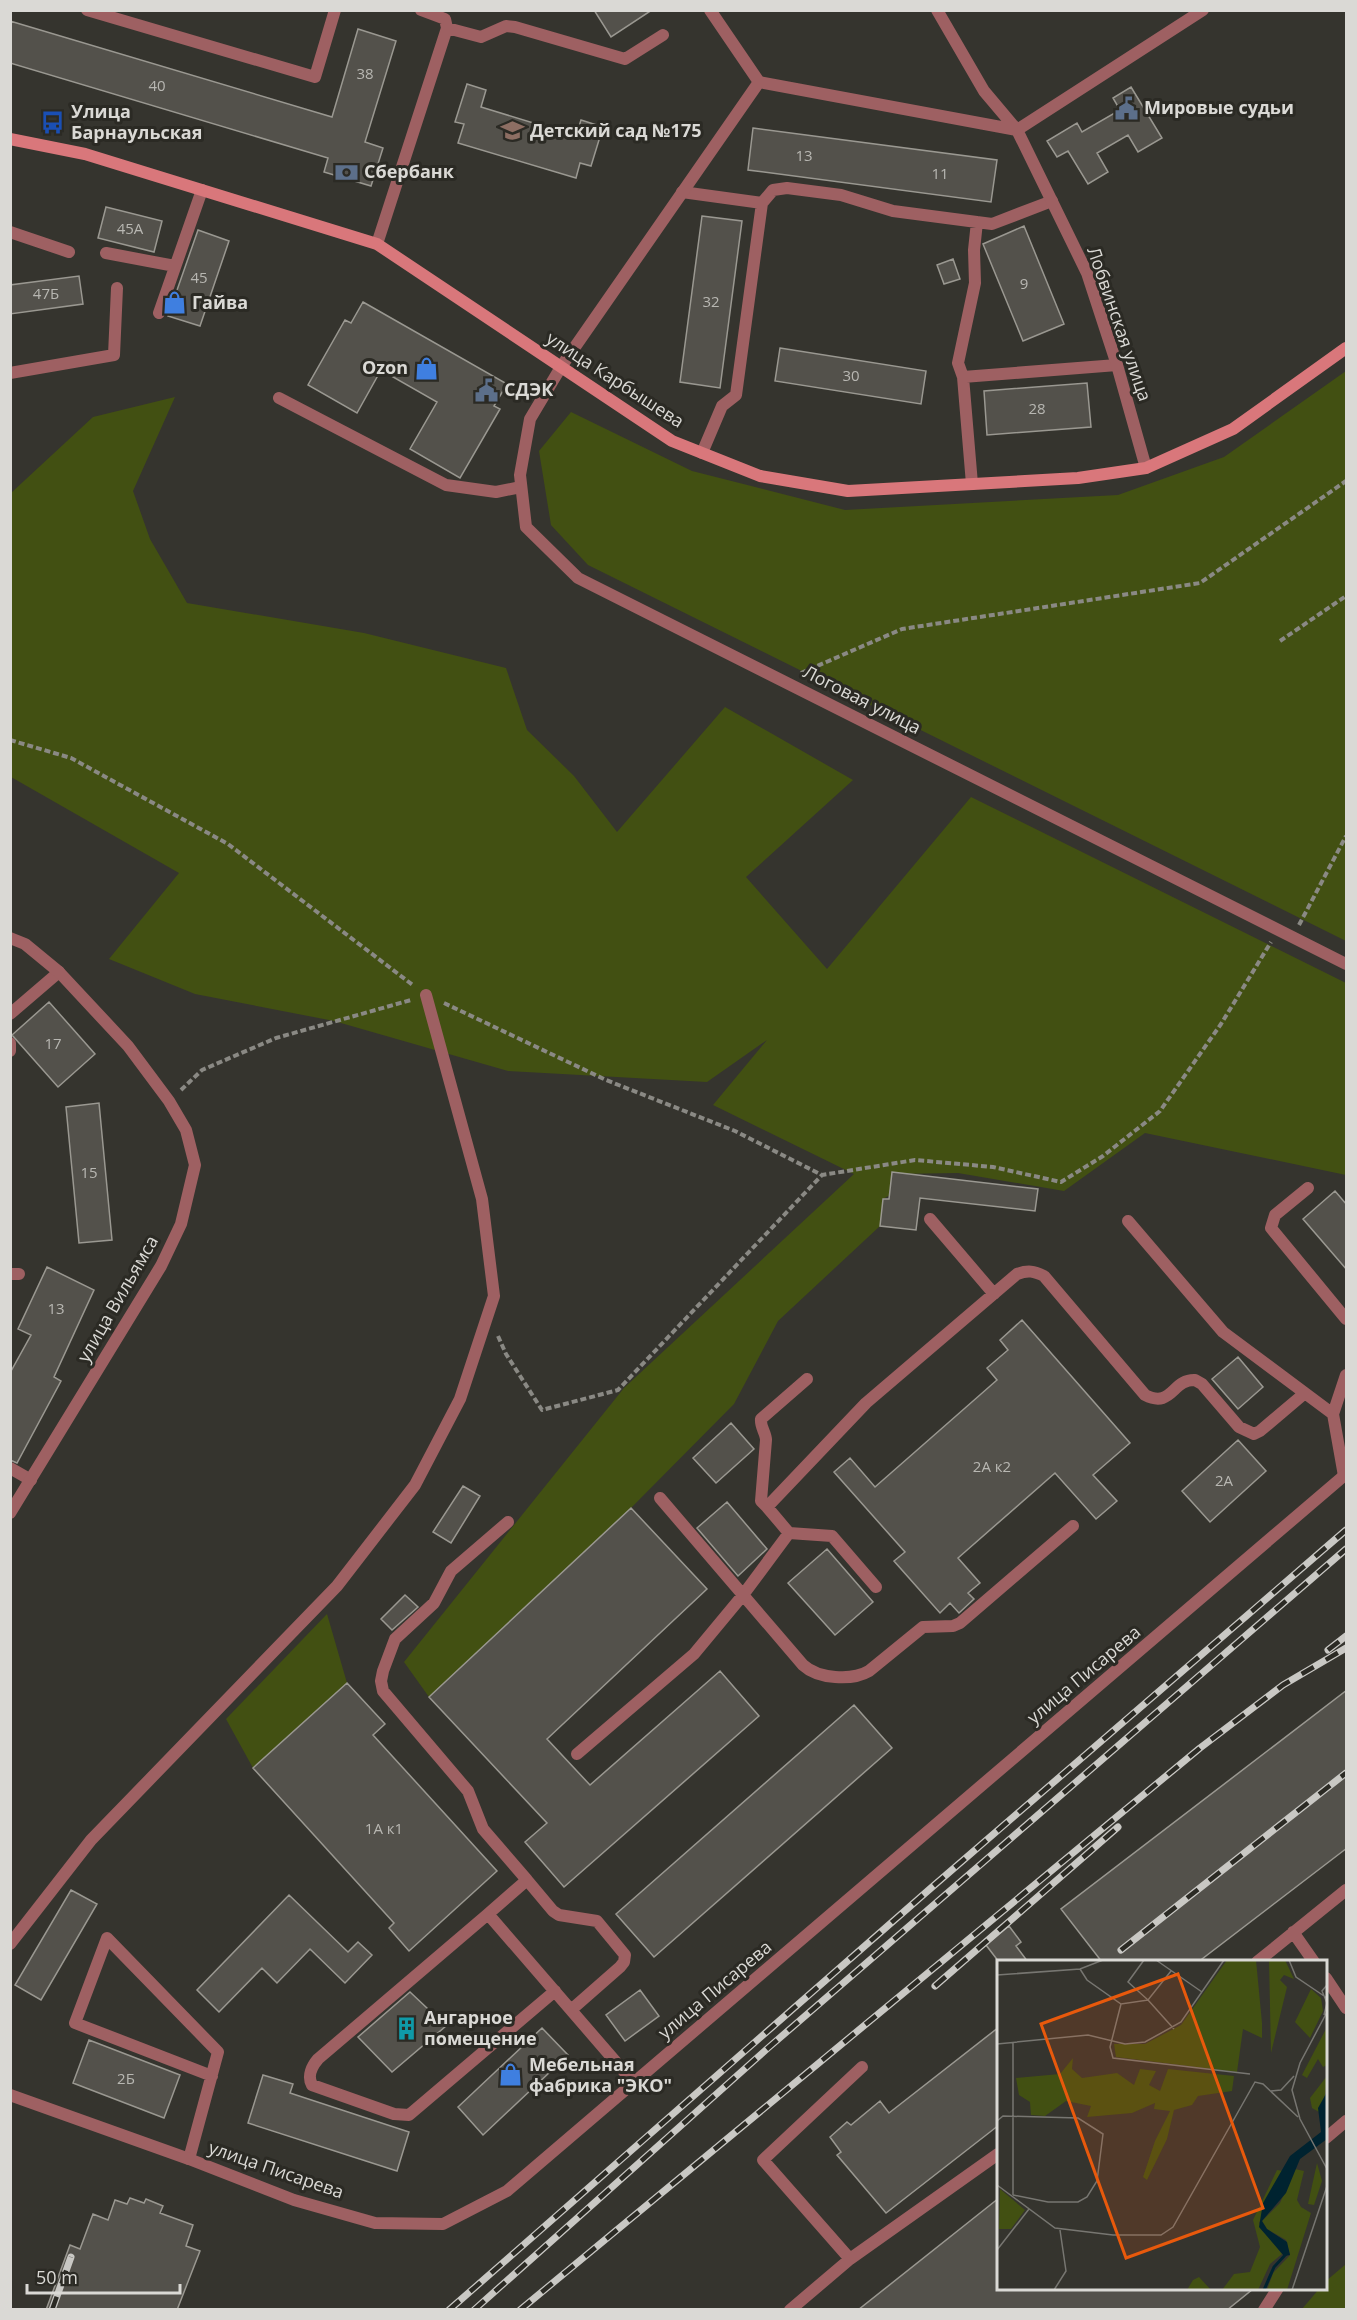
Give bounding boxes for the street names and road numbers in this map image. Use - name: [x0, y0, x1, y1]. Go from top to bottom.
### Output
- street label: Лобвинская улица: [1082, 243, 1158, 404]
- street label: улица Карбышева: [542, 326, 689, 433]
- street label: Логовая улица: [799, 659, 925, 739]
- street label: улица Вильямса: [71, 1231, 163, 1366]
- street label: улица Писарева: [1022, 1620, 1145, 1729]
- street label: улица Писарева: [653, 1935, 776, 2044]
- street label: улица Писарева: [206, 2135, 347, 2203]

